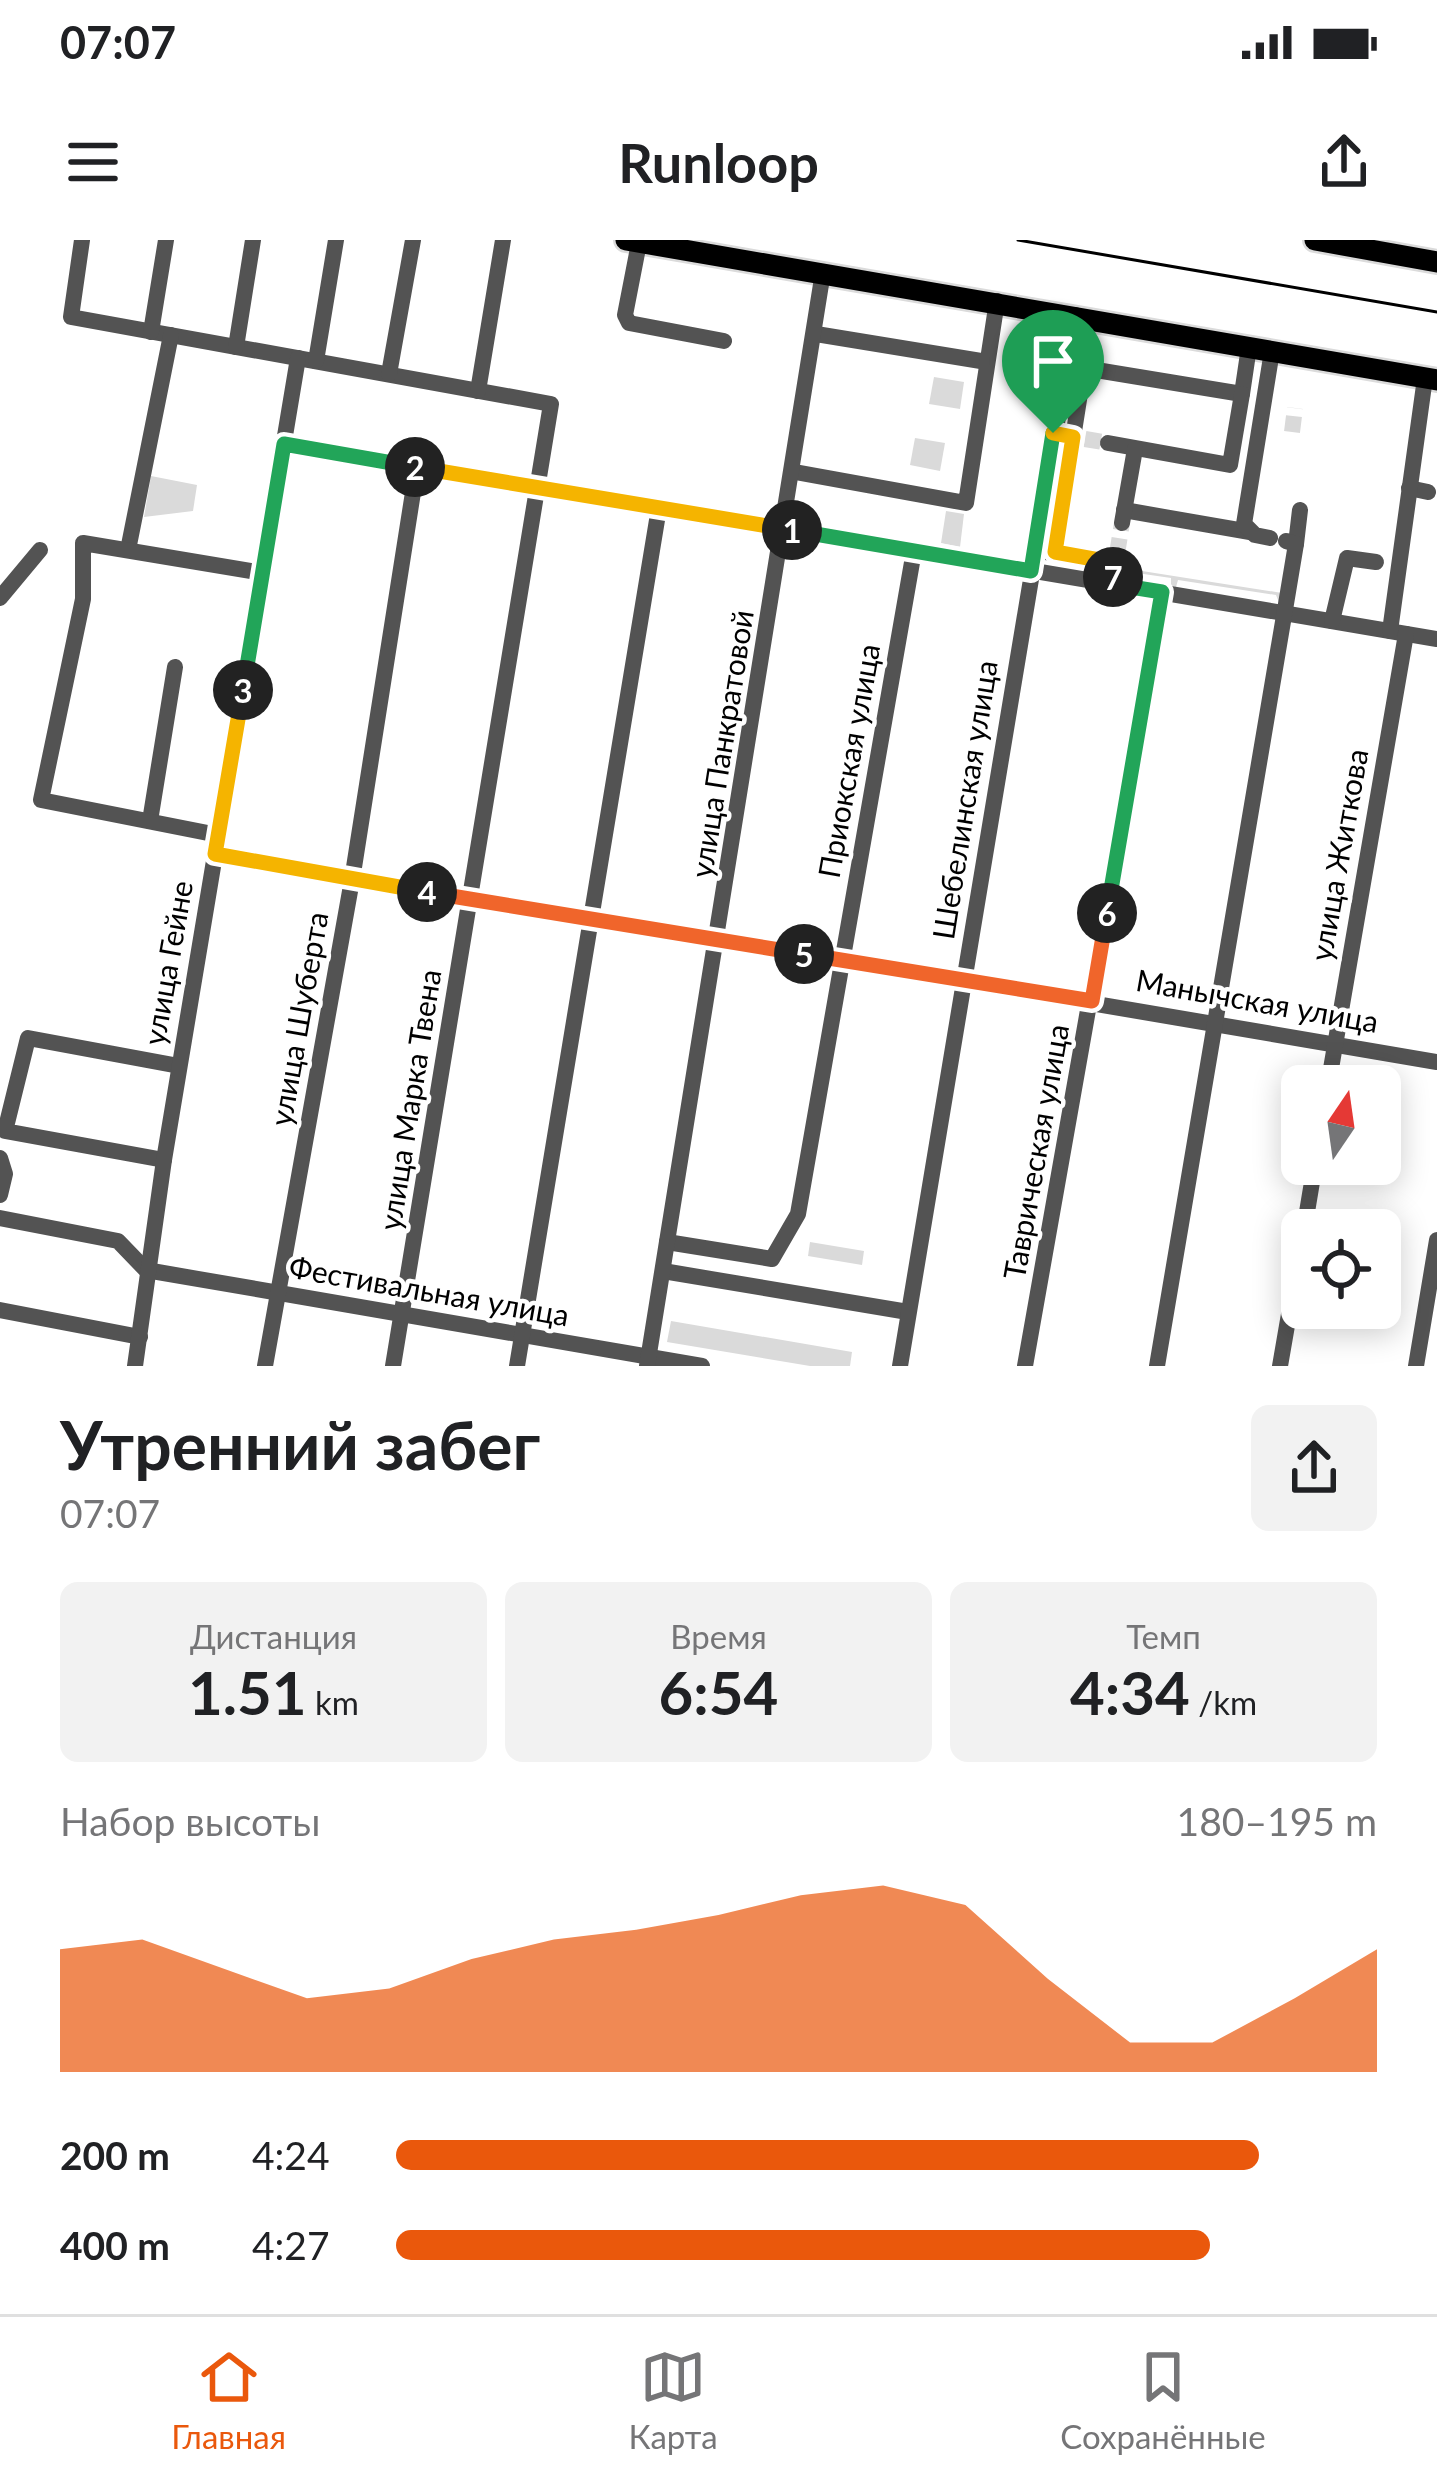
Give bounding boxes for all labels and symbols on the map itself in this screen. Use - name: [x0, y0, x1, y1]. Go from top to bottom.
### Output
- pin: [1002, 310, 1104, 433]
- pin: 2: [385, 437, 445, 497]
- pin: 1: [762, 500, 822, 560]
- pin: 7: [1083, 547, 1143, 607]
- street label: улица Панкратовой: [682, 607, 760, 880]
- street label: Приокская улица: [810, 641, 886, 880]
- street label: Шебелинская улица: [924, 658, 1004, 942]
- pin: 3: [213, 660, 273, 720]
- street label: улица Житкова: [1302, 746, 1374, 963]
- pin: 4: [397, 862, 457, 922]
- street label: улица Гейне: [135, 878, 199, 1048]
- pin: 6: [1077, 883, 1137, 943]
- street label: улица Шуберта: [261, 909, 335, 1129]
- pin: 5: [774, 924, 834, 984]
- street label: Манычская улица: [1133, 961, 1381, 1039]
- street label: улица Марка Твена: [371, 967, 447, 1233]
- street label: Таврическая улица: [995, 1021, 1075, 1282]
- north arrow: [1281, 1065, 1401, 1185]
- street label: Фестивальная улица: [286, 1248, 572, 1332]

